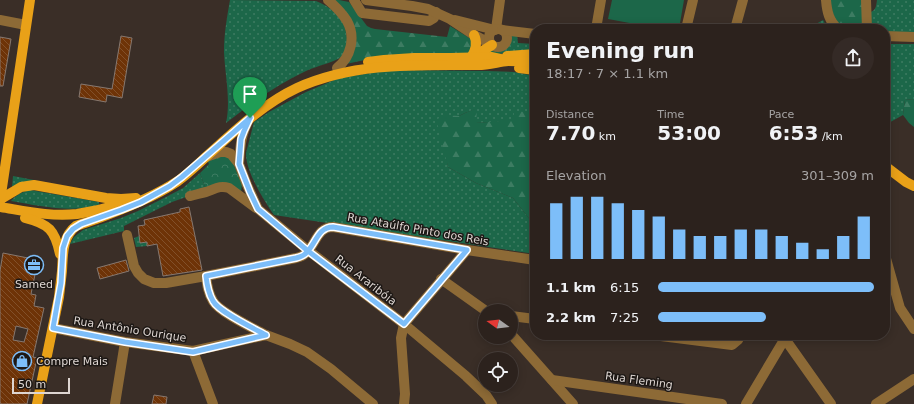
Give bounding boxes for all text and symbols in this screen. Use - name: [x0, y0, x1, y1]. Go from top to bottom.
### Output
- button: share: [832, 37, 874, 79]
- text: Evening run: [546, 38, 695, 63]
- text: 18:17 · 7 × 1.1 km: [546, 66, 668, 81]
- pin: [233, 77, 267, 118]
- icon: arrive: [239, 83, 261, 105]
- text: Distance: [546, 108, 594, 121]
- text: Time: [657, 108, 684, 121]
- text: Pace: [769, 108, 794, 121]
- text: 7.70: [546, 121, 595, 145]
- text: 53:00: [657, 121, 721, 145]
- text: 6:53: [769, 121, 818, 145]
- text: km: [595, 130, 616, 143]
- text: /km: [818, 130, 843, 143]
- text: Elevation: [546, 168, 606, 183]
- text: 301–309 m: [801, 168, 874, 183]
- street label: Rua Ataúlfo Pinto dos Reis: [346, 211, 490, 248]
- street label: Rua Araribóia: [332, 252, 399, 308]
- office icon: Samed: [23, 254, 45, 276]
- place label: Samed: [15, 278, 53, 291]
- text: 1.1 km: [546, 280, 596, 295]
- text: 6:15: [610, 280, 639, 295]
- north arrow: [478, 304, 518, 344]
- map controls: [478, 304, 518, 392]
- text: 2.2 km: [546, 310, 596, 325]
- text: 7:25: [610, 310, 639, 325]
- street label: Rua Antônio Ourique: [73, 314, 188, 345]
- shop icon: Compre Mais: [11, 350, 33, 372]
- button: locate: [478, 352, 518, 392]
- place label: Compre Mais: [36, 355, 108, 368]
- street label: Rua Fleming: [604, 369, 674, 392]
- scale bar: [12, 376, 70, 395]
- text: 50 m: [18, 378, 46, 391]

